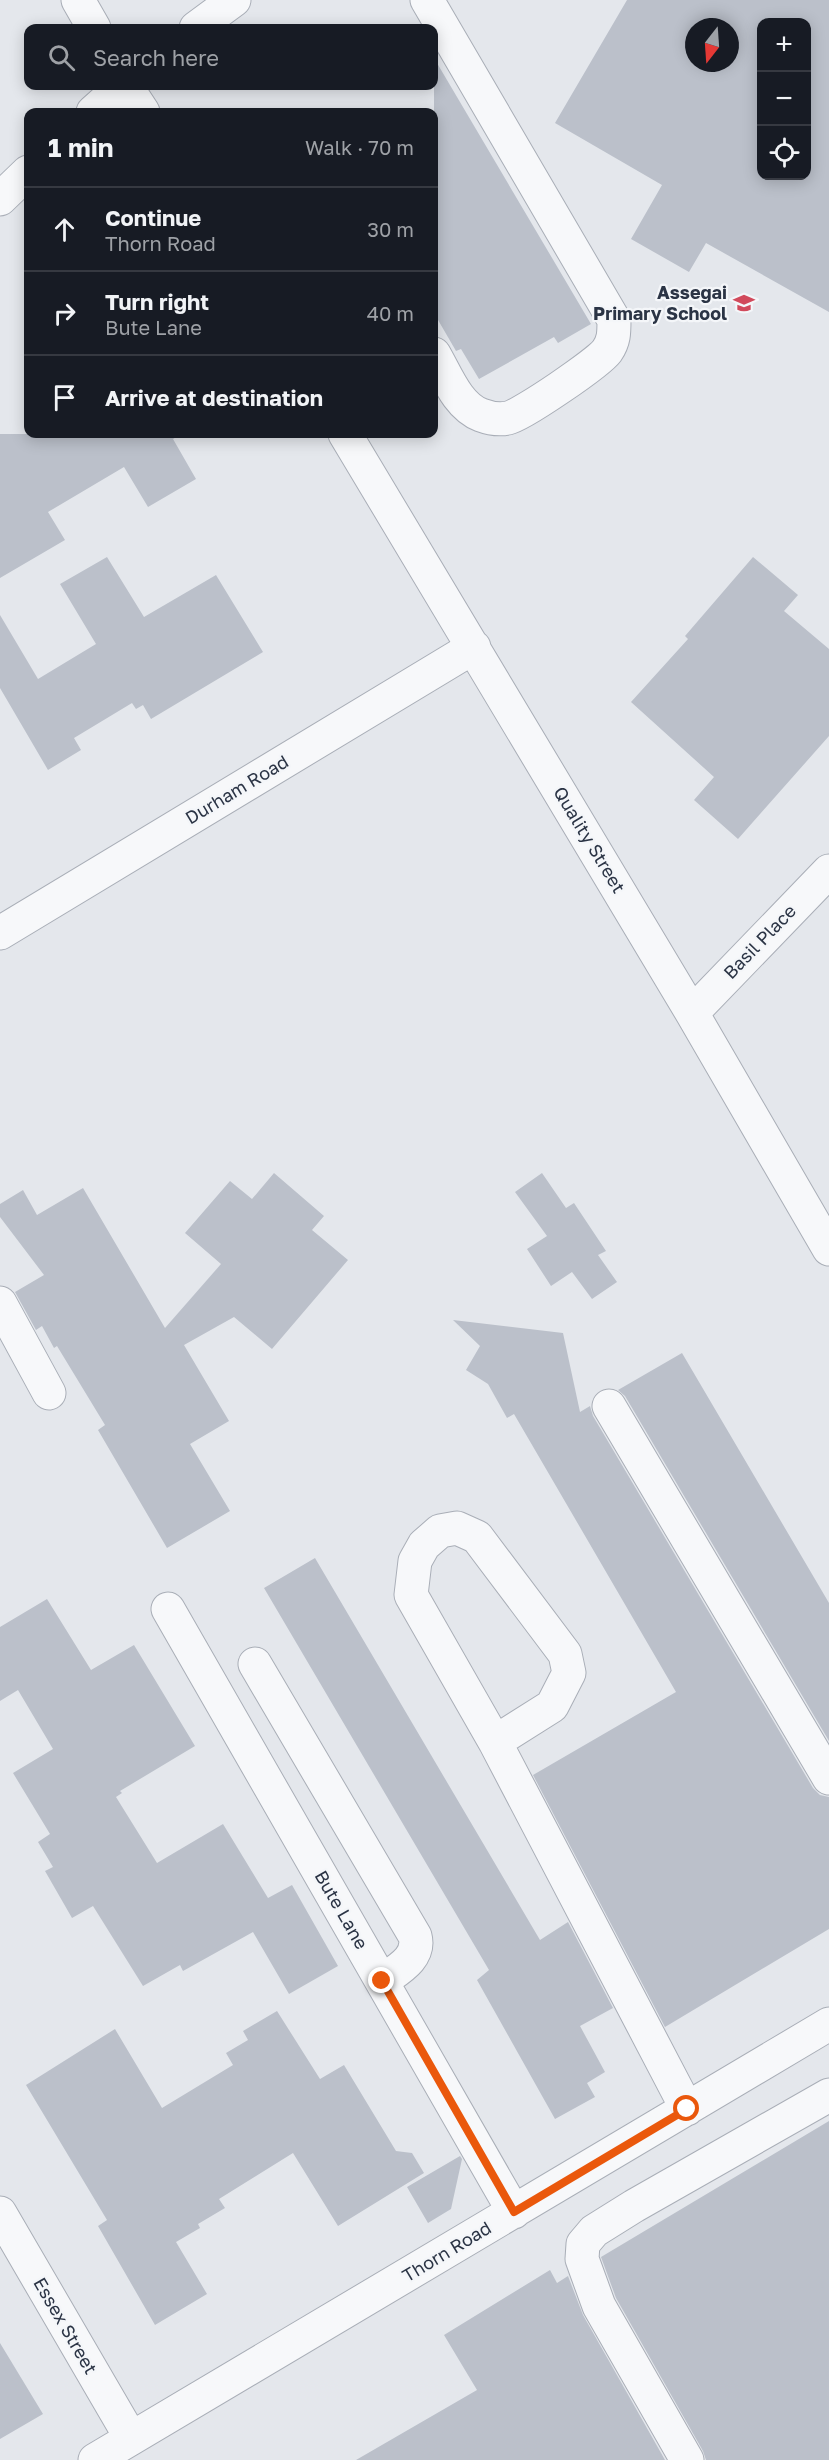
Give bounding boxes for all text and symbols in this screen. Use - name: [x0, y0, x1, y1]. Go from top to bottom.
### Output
- north arrow: [685, 18, 739, 72]
- map controls: [757, 18, 811, 180]
- button: +: [757, 18, 811, 72]
- search box: [24, 24, 438, 90]
- icon: search: [45, 41, 78, 74]
- text: Search here: [93, 44, 219, 71]
- button: −: [757, 72, 811, 126]
- button: locate: [757, 126, 811, 180]
- text: 1 min: [48, 132, 114, 163]
- text: Walk · 70 m: [305, 135, 414, 159]
- text: Continue: [105, 204, 201, 231]
- icon: ahead: [48, 213, 81, 246]
- text: 30 m: [367, 217, 414, 241]
- text: Thorn Road: [105, 231, 216, 255]
- place label: Assegai Primary School: [593, 281, 727, 324]
- text: Turn right: [105, 288, 209, 315]
- school or university icon: Assegai Primary School: [732, 291, 756, 315]
- icon: right: [48, 297, 81, 330]
- text: 40 m: [367, 301, 414, 325]
- text: Bute Lane: [105, 315, 202, 339]
- icon: arrive: [48, 381, 81, 414]
- text: Arrive at destination: [105, 384, 323, 411]
- street label: Durham Road: [181, 750, 292, 829]
- street label: Quality Street: [549, 782, 630, 897]
- street label: Basil Place: [718, 900, 800, 983]
- street label: Bute Lane: [311, 1866, 373, 1953]
- route end: [368, 1967, 394, 1993]
- route start: [673, 2095, 699, 2121]
- street label: Thorn Road: [398, 2216, 495, 2286]
- street label: Essex Street: [29, 2273, 102, 2378]

